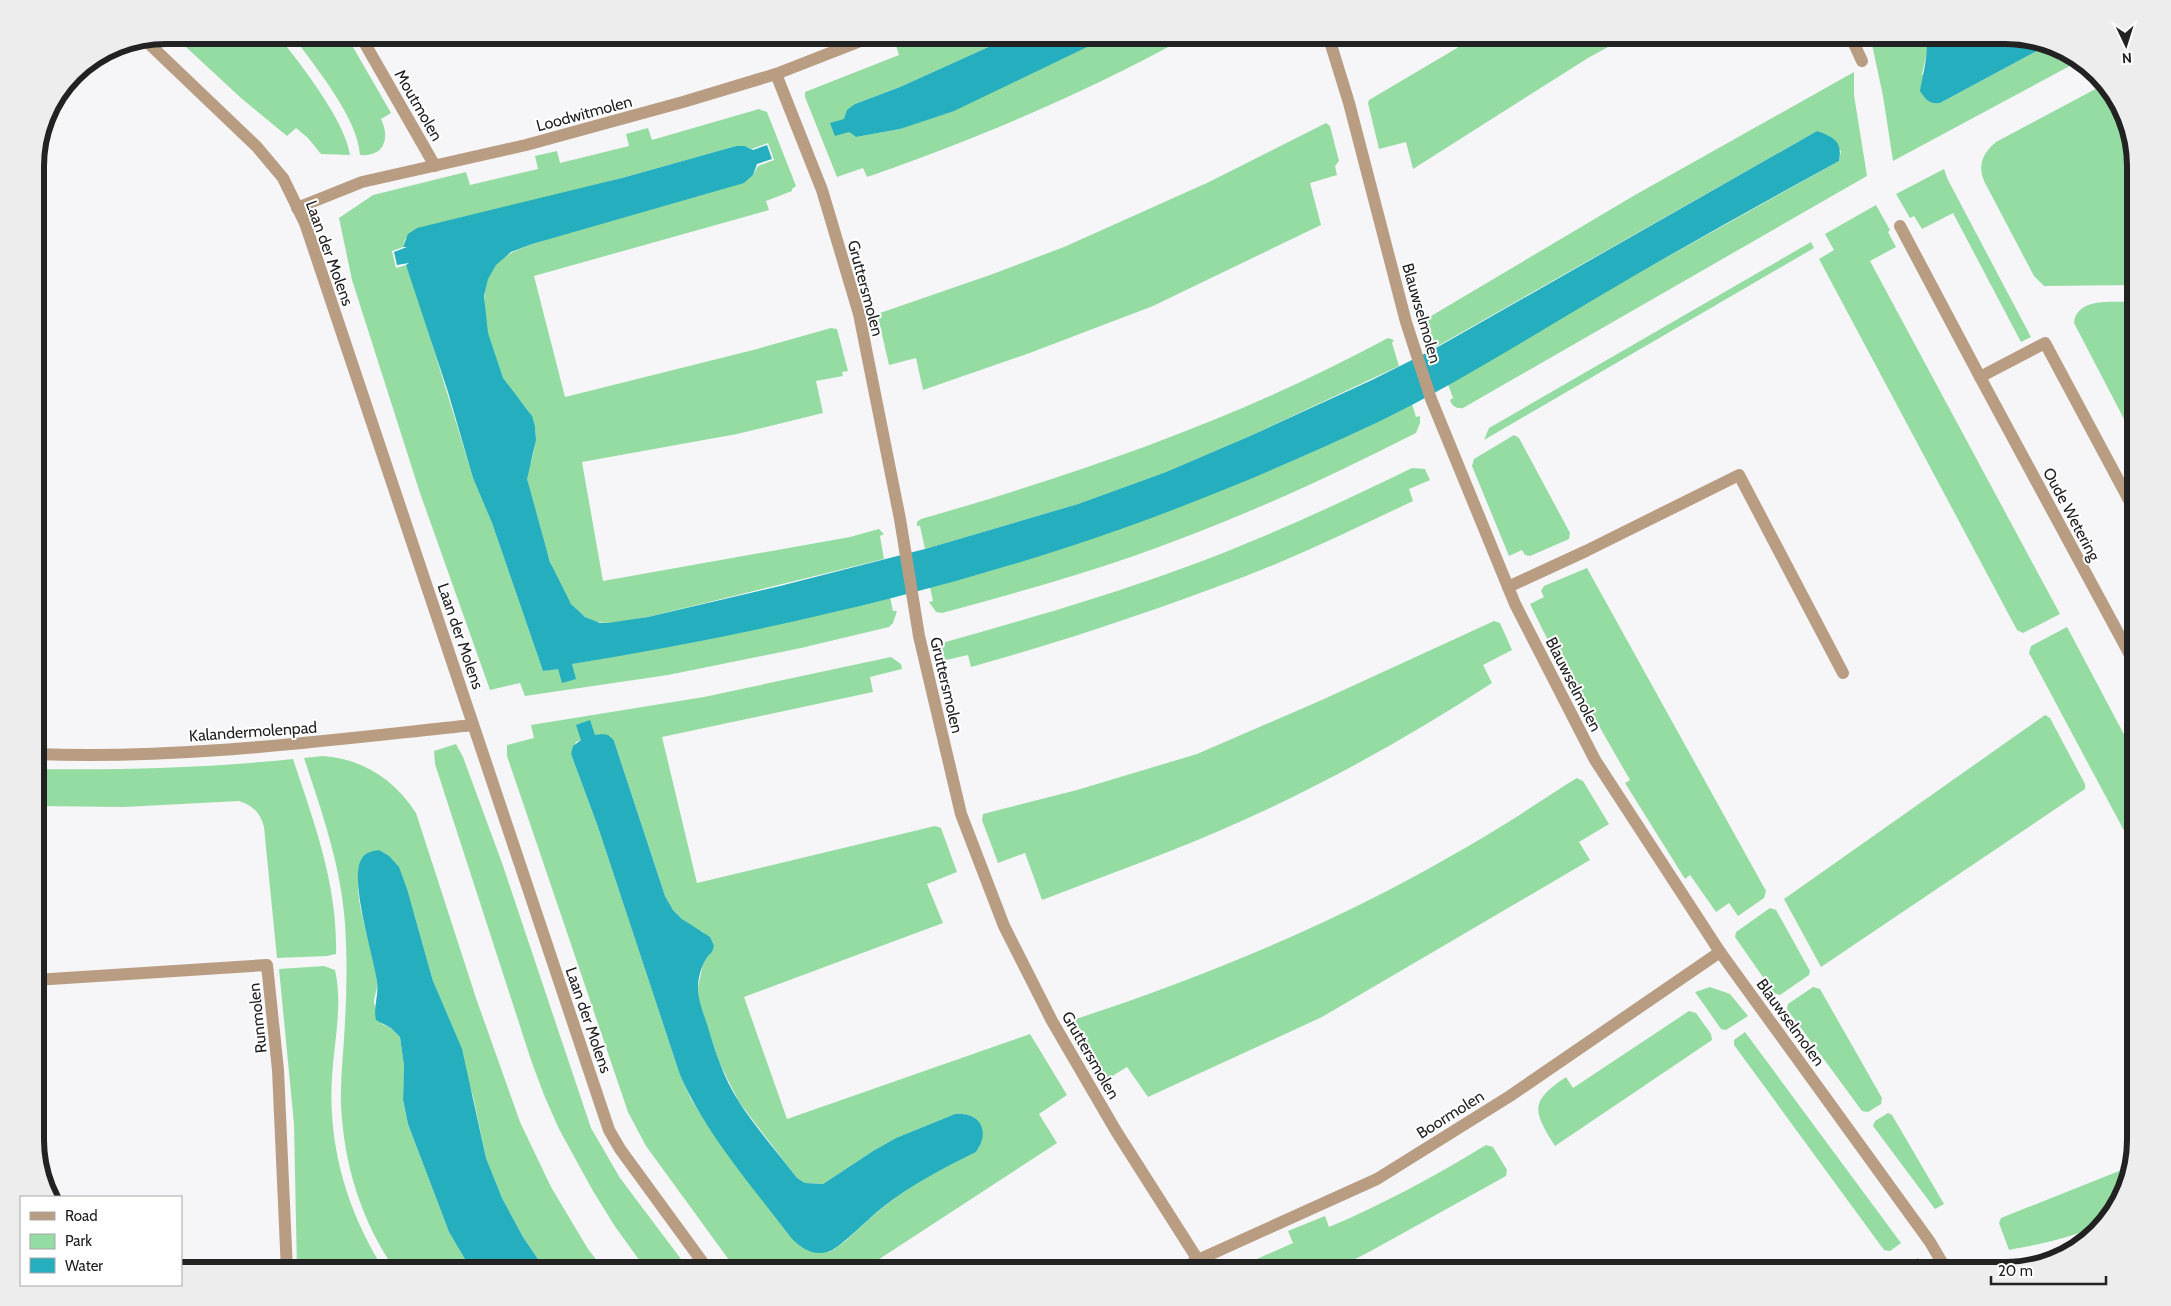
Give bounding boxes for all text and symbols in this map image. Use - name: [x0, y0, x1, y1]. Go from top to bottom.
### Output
- north arrow: [2101, 20, 2151, 70]
- text: N: [2121, 49, 2132, 67]
- street label: Moutmolen: [391, 66, 447, 144]
- street label: Loodwitmolen: [534, 92, 634, 135]
- street label: Laan der Molens: [302, 198, 358, 309]
- street label: Gruttersmolen: [844, 238, 887, 338]
- street label: Blauwselmolen: [1398, 261, 1445, 365]
- street label: Oude Wetering: [2039, 464, 2105, 565]
- street label: Laan der Molens: [434, 581, 488, 692]
- street label: Blauwselmolen: [1542, 634, 1605, 735]
- street label: Gruttersmolen: [926, 635, 967, 735]
- street label: Kalandermolenpad: [188, 718, 318, 745]
- street label: Laan der Molens: [562, 965, 616, 1076]
- street label: Blauwselmolen: [1753, 975, 1829, 1070]
- street label: Runmolen: [244, 982, 271, 1054]
- street label: Gruttersmolen: [1058, 1008, 1123, 1103]
- street label: Boormolen: [1413, 1086, 1488, 1143]
- legend: [20, 1196, 182, 1286]
- text: Road: [65, 1207, 98, 1225]
- text: Park: [65, 1232, 92, 1250]
- scale bar: [1991, 1254, 2106, 1286]
- text: Water: [65, 1257, 103, 1275]
- text: 20 m: [1998, 1262, 2033, 1280]

